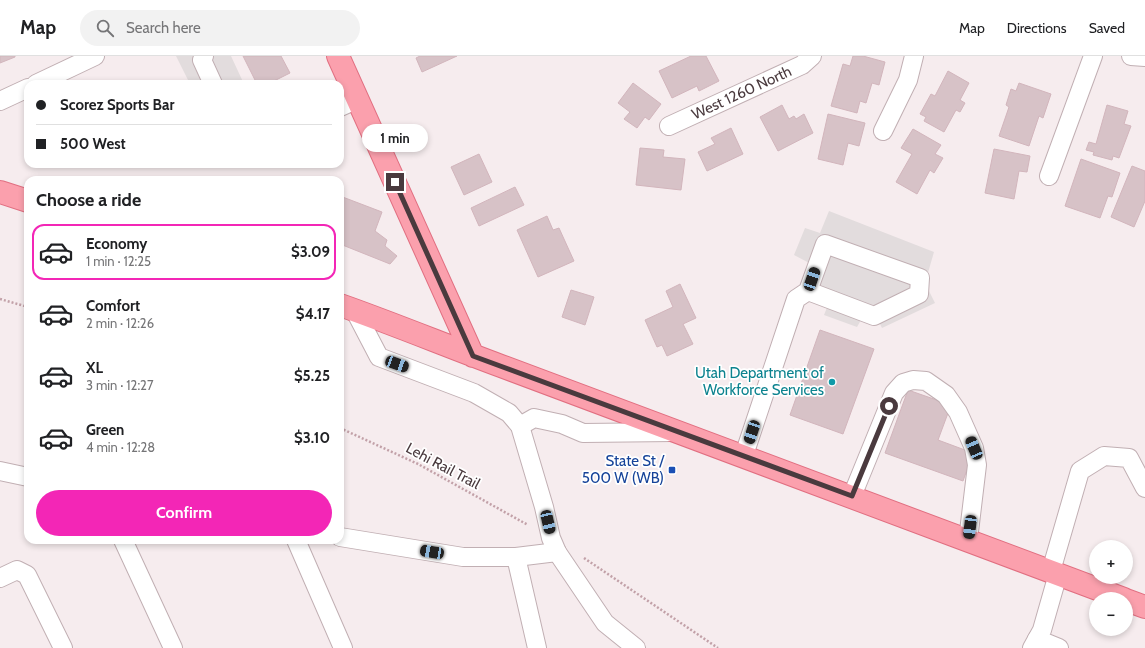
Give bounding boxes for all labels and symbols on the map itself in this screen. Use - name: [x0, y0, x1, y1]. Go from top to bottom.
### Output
- street label: West 1260 North: [689, 62, 794, 123]
- callout: 1 min: [362, 124, 428, 152]
- route end: [386, 173, 404, 191]
- car: [802, 266, 822, 292]
- car: [384, 354, 410, 374]
- place label: Utah Department of Workforce Services: [695, 364, 824, 399]
- marker: Utah Department of Workforce Services: [827, 377, 837, 387]
- route start: [880, 397, 898, 415]
- car: [743, 419, 761, 445]
- car: [964, 435, 984, 461]
- street label: Lehi Rail Trail: [403, 439, 483, 493]
- place label: State St / 500 W (WB): [582, 452, 665, 487]
- marker: State St / 500 W (WB): [667, 465, 677, 475]
- car: [539, 509, 557, 535]
- car: [963, 514, 977, 540]
- car: [419, 544, 445, 560]

